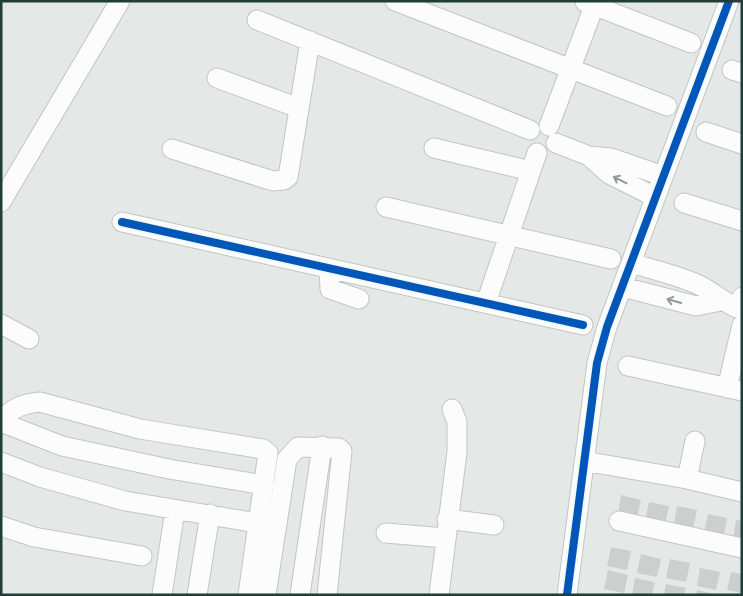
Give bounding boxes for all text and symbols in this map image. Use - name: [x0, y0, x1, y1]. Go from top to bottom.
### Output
- one-way arrow: [613, 174, 628, 184]
- one-way arrow: [666, 296, 682, 305]

